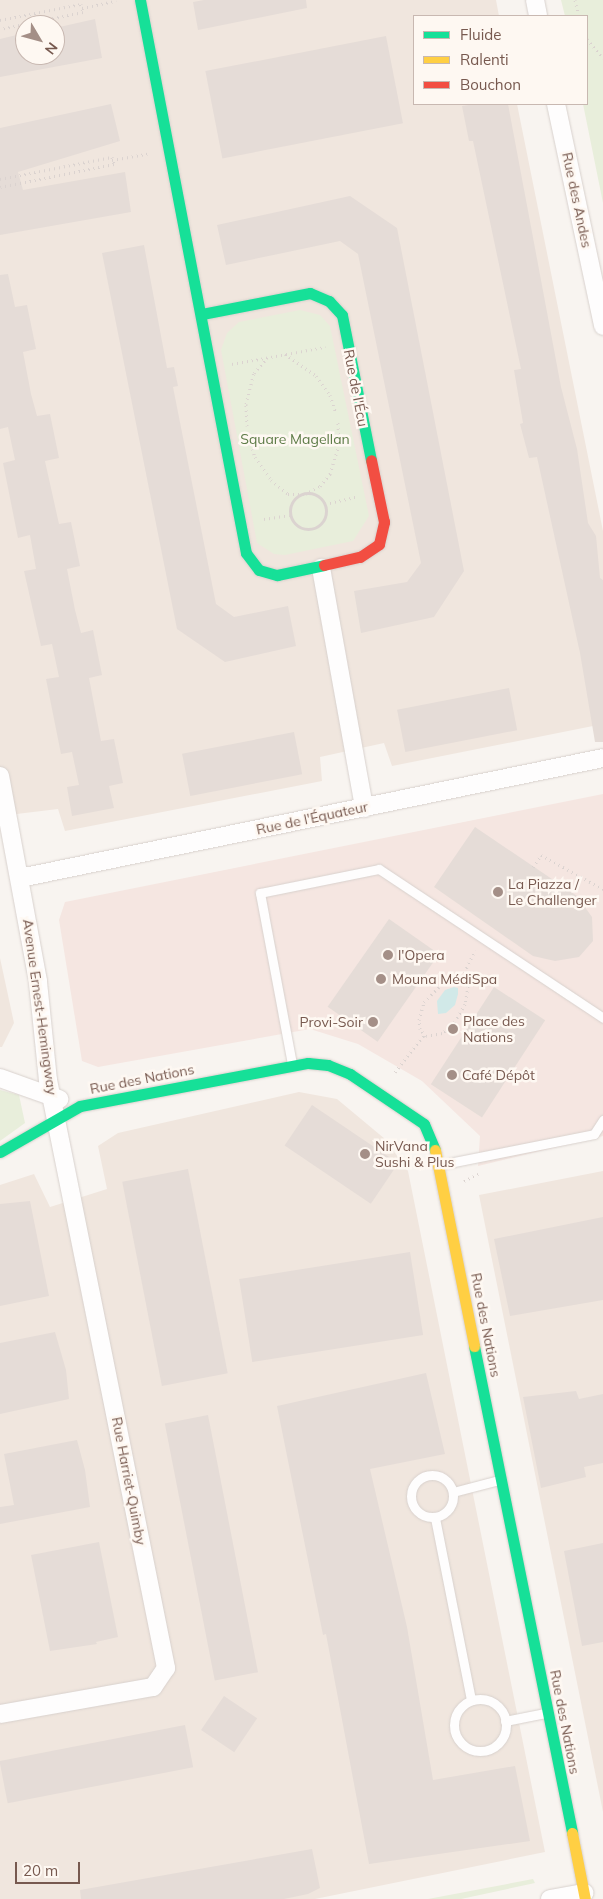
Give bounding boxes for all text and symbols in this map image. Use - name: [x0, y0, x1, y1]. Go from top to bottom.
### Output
- north arrow: [15, 15, 65, 65]
- legend: [413, 15, 588, 105]
- text: Fluide: [460, 25, 501, 44]
- text: N: [41, 39, 62, 58]
- text: Ralenti: [460, 50, 509, 69]
- text: Bouchon: [460, 75, 521, 94]
- street label: Rue des Andes: [559, 151, 595, 249]
- street label: Rue de l'Écu: [340, 348, 372, 428]
- park label: Square Magellan: [240, 431, 350, 447]
- street label: Rue de l'Équateur: [255, 798, 369, 838]
- place label: La Piazza / Le Challenger: [508, 876, 597, 909]
- marker: La Piazza / Le Challenger: [492, 886, 504, 898]
- street label: Avenue Ernest-Hemingway: [19, 918, 61, 1096]
- place label: l'Opera: [398, 947, 445, 963]
- marker: l'Opera: [382, 949, 394, 961]
- place label: Mouna MédiSpa: [392, 971, 497, 987]
- marker: Mouna MédiSpa: [374, 972, 388, 986]
- place label: Place des Nations: [463, 1013, 525, 1046]
- place label: Provi-Soir: [300, 1014, 363, 1030]
- marker: Provi-Soir: [367, 1016, 379, 1028]
- marker: Place des Nations: [447, 1023, 459, 1035]
- street label: Rue des Nations: [88, 1061, 196, 1097]
- place label: Café Dépôt: [462, 1067, 535, 1083]
- marker: Café Dépôt: [446, 1069, 458, 1081]
- place label: NirVana Sushi & Plus: [375, 1138, 454, 1170]
- marker: NirVana Sushi & Plus: [359, 1148, 371, 1160]
- street label: Rue des Nations: [468, 1271, 504, 1379]
- street label: Rue Harriet-Quimby: [108, 1415, 150, 1547]
- street label: Rue des Nations: [547, 1668, 583, 1776]
- scale bar: [18, 1852, 82, 1884]
- text: 20 m: [23, 1861, 58, 1880]

